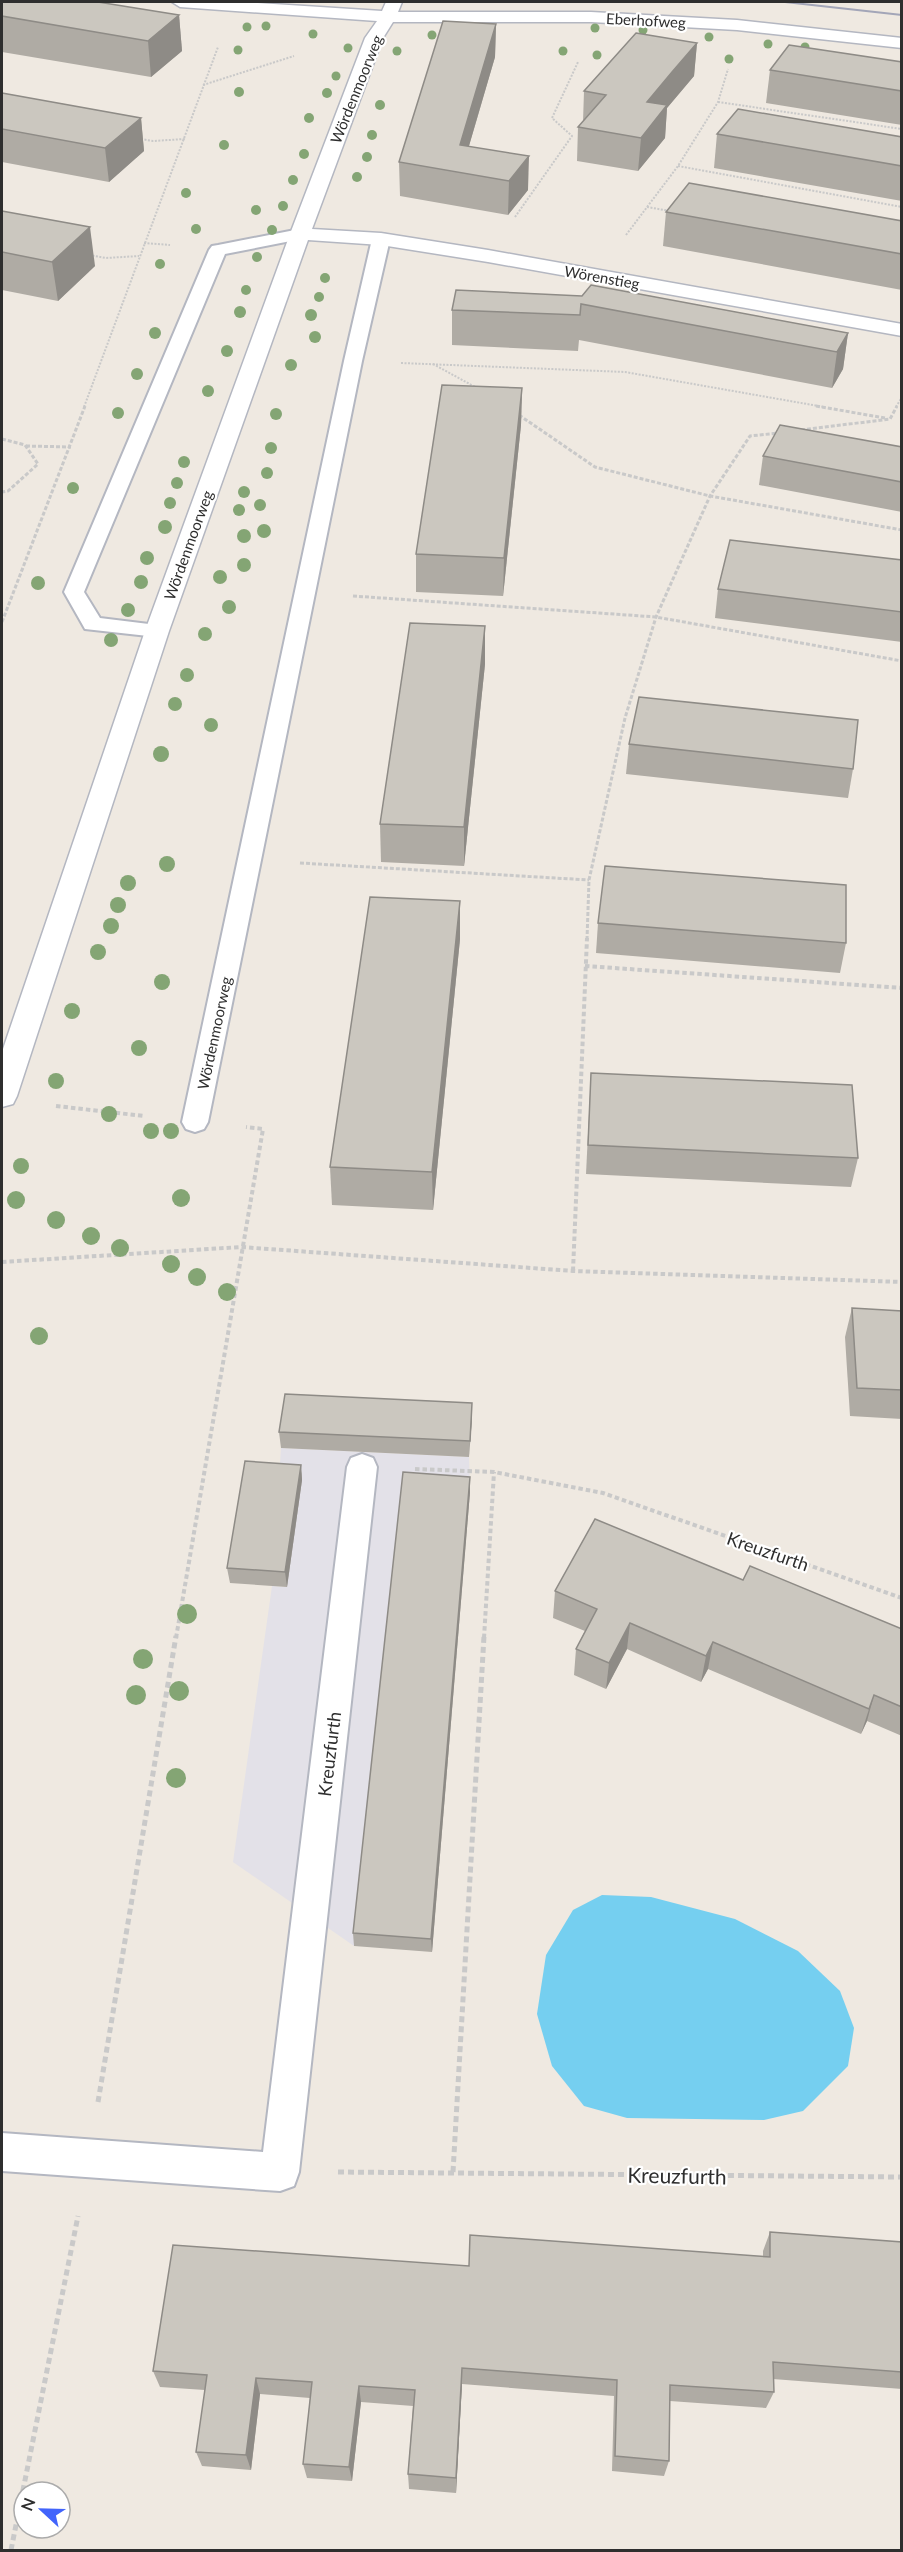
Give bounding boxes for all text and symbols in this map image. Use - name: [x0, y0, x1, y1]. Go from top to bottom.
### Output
- street label: Eberhofweg: [606, 9, 686, 31]
- street label: Wördenmoorweg: [326, 32, 386, 146]
- street label: Wörenstieg: [563, 262, 641, 293]
- street label: Wördenmoorweg: [160, 488, 216, 602]
- street label: Wördenmoorweg: [193, 975, 235, 1091]
- street label: Kreuzfurth: [724, 1527, 812, 1575]
- street label: Kreuzfurth: [313, 1710, 345, 1798]
- street label: Kreuzfurth: [627, 2162, 727, 2188]
- north arrow: [12, 2480, 72, 2540]
- text: N: [17, 2495, 39, 2513]

